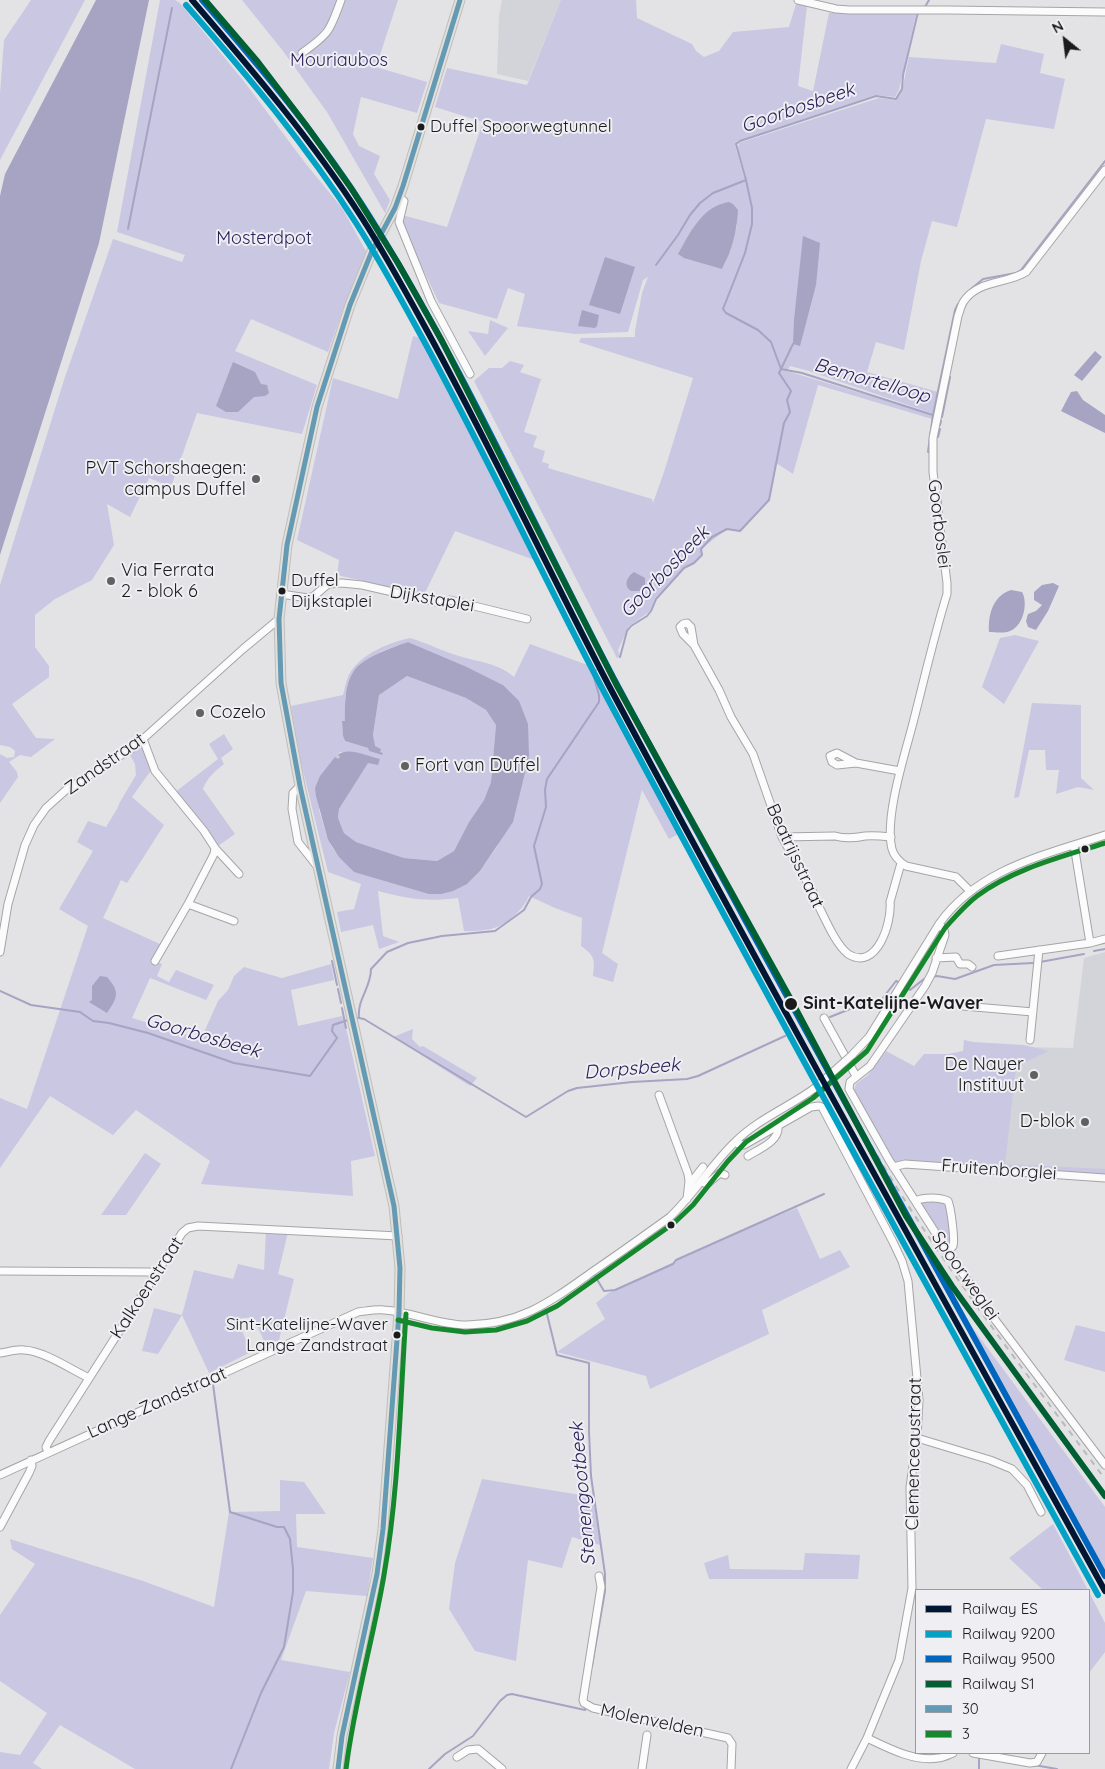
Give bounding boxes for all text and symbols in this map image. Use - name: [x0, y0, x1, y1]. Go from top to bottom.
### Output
- north arrow: [1040, 15, 1090, 65]
- text: N: [1049, 17, 1067, 37]
- park label: Mouriaubos: [290, 50, 388, 72]
- water label: Goorbosbeek: [738, 78, 858, 138]
- place label: Duffel Spoorwegtunnel: [430, 117, 612, 137]
- marker: Duffel Spoorwegtunnel: [416, 122, 426, 132]
- park label: Mosterdpot: [216, 228, 312, 250]
- water label: Bemortelloop: [812, 354, 932, 408]
- place label: PVT Schorshaegen: campus Duffel: [85, 458, 246, 500]
- marker: PVT Schorshaegen: campus Duffel: [250, 473, 262, 485]
- street label: Goorboslei: [923, 478, 955, 570]
- water label: Goorbosbeek: [616, 521, 714, 623]
- place label: Via Ferrata 2 - blok 6: [121, 560, 214, 602]
- place label: Duffel Dijkstaplei: [291, 571, 372, 611]
- marker: Via Ferrata 2 - blok 6: [105, 575, 117, 587]
- street label: Dijkstaplei: [388, 581, 476, 617]
- marker: Duffel Dijkstaplei: [277, 586, 287, 596]
- place label: Cozelo: [210, 702, 266, 724]
- marker: Cozelo: [194, 707, 206, 719]
- street label: Zandstraat: [61, 728, 149, 800]
- place label: Fort van Duffel: [415, 755, 540, 777]
- marker: Fort van Duffel: [399, 760, 411, 772]
- street label: Beatrijsstraat: [761, 801, 829, 911]
- unlabelled marker: [1080, 844, 1090, 854]
- place label: Sint-Katelijne-Waver: [803, 993, 983, 1015]
- marker: Sint-Katelijne-Waver: [783, 996, 799, 1012]
- water label: Goorbosbeek: [143, 1009, 263, 1063]
- water label: Dorpsbeek: [583, 1053, 681, 1085]
- place label: De Nayer Instituut: [945, 1054, 1024, 1096]
- marker: De Nayer Instituut: [1028, 1069, 1040, 1081]
- place label: D-blok: [1020, 1111, 1075, 1133]
- marker: D-blok: [1079, 1116, 1091, 1128]
- street label: Fruitenborglei: [941, 1155, 1057, 1185]
- unlabelled marker: [666, 1220, 676, 1230]
- street label: Spoorweglei: [926, 1227, 1004, 1325]
- street label: Kalkoenstraat: [106, 1233, 188, 1343]
- place label: Sint-Katelijne-Waver Lange Zandstraat: [226, 1315, 388, 1355]
- marker: Sint-Katelijne-Waver Lange Zandstraat: [392, 1330, 402, 1340]
- street label: Lange Zandstraat: [84, 1363, 230, 1443]
- street label: Clemenceaustraat: [902, 1377, 926, 1531]
- water label: Stenengootbeek: [565, 1421, 601, 1567]
- legend: [915, 1589, 1090, 1754]
- text: Railway ES: [962, 1599, 1038, 1618]
- text: Railway 9200: [962, 1624, 1055, 1643]
- text: Railway 9500: [962, 1649, 1055, 1668]
- text: Railway S1: [962, 1674, 1035, 1693]
- street label: Molenvelden: [598, 1699, 706, 1743]
- text: 30: [962, 1699, 979, 1718]
- text: 3: [962, 1724, 970, 1743]

